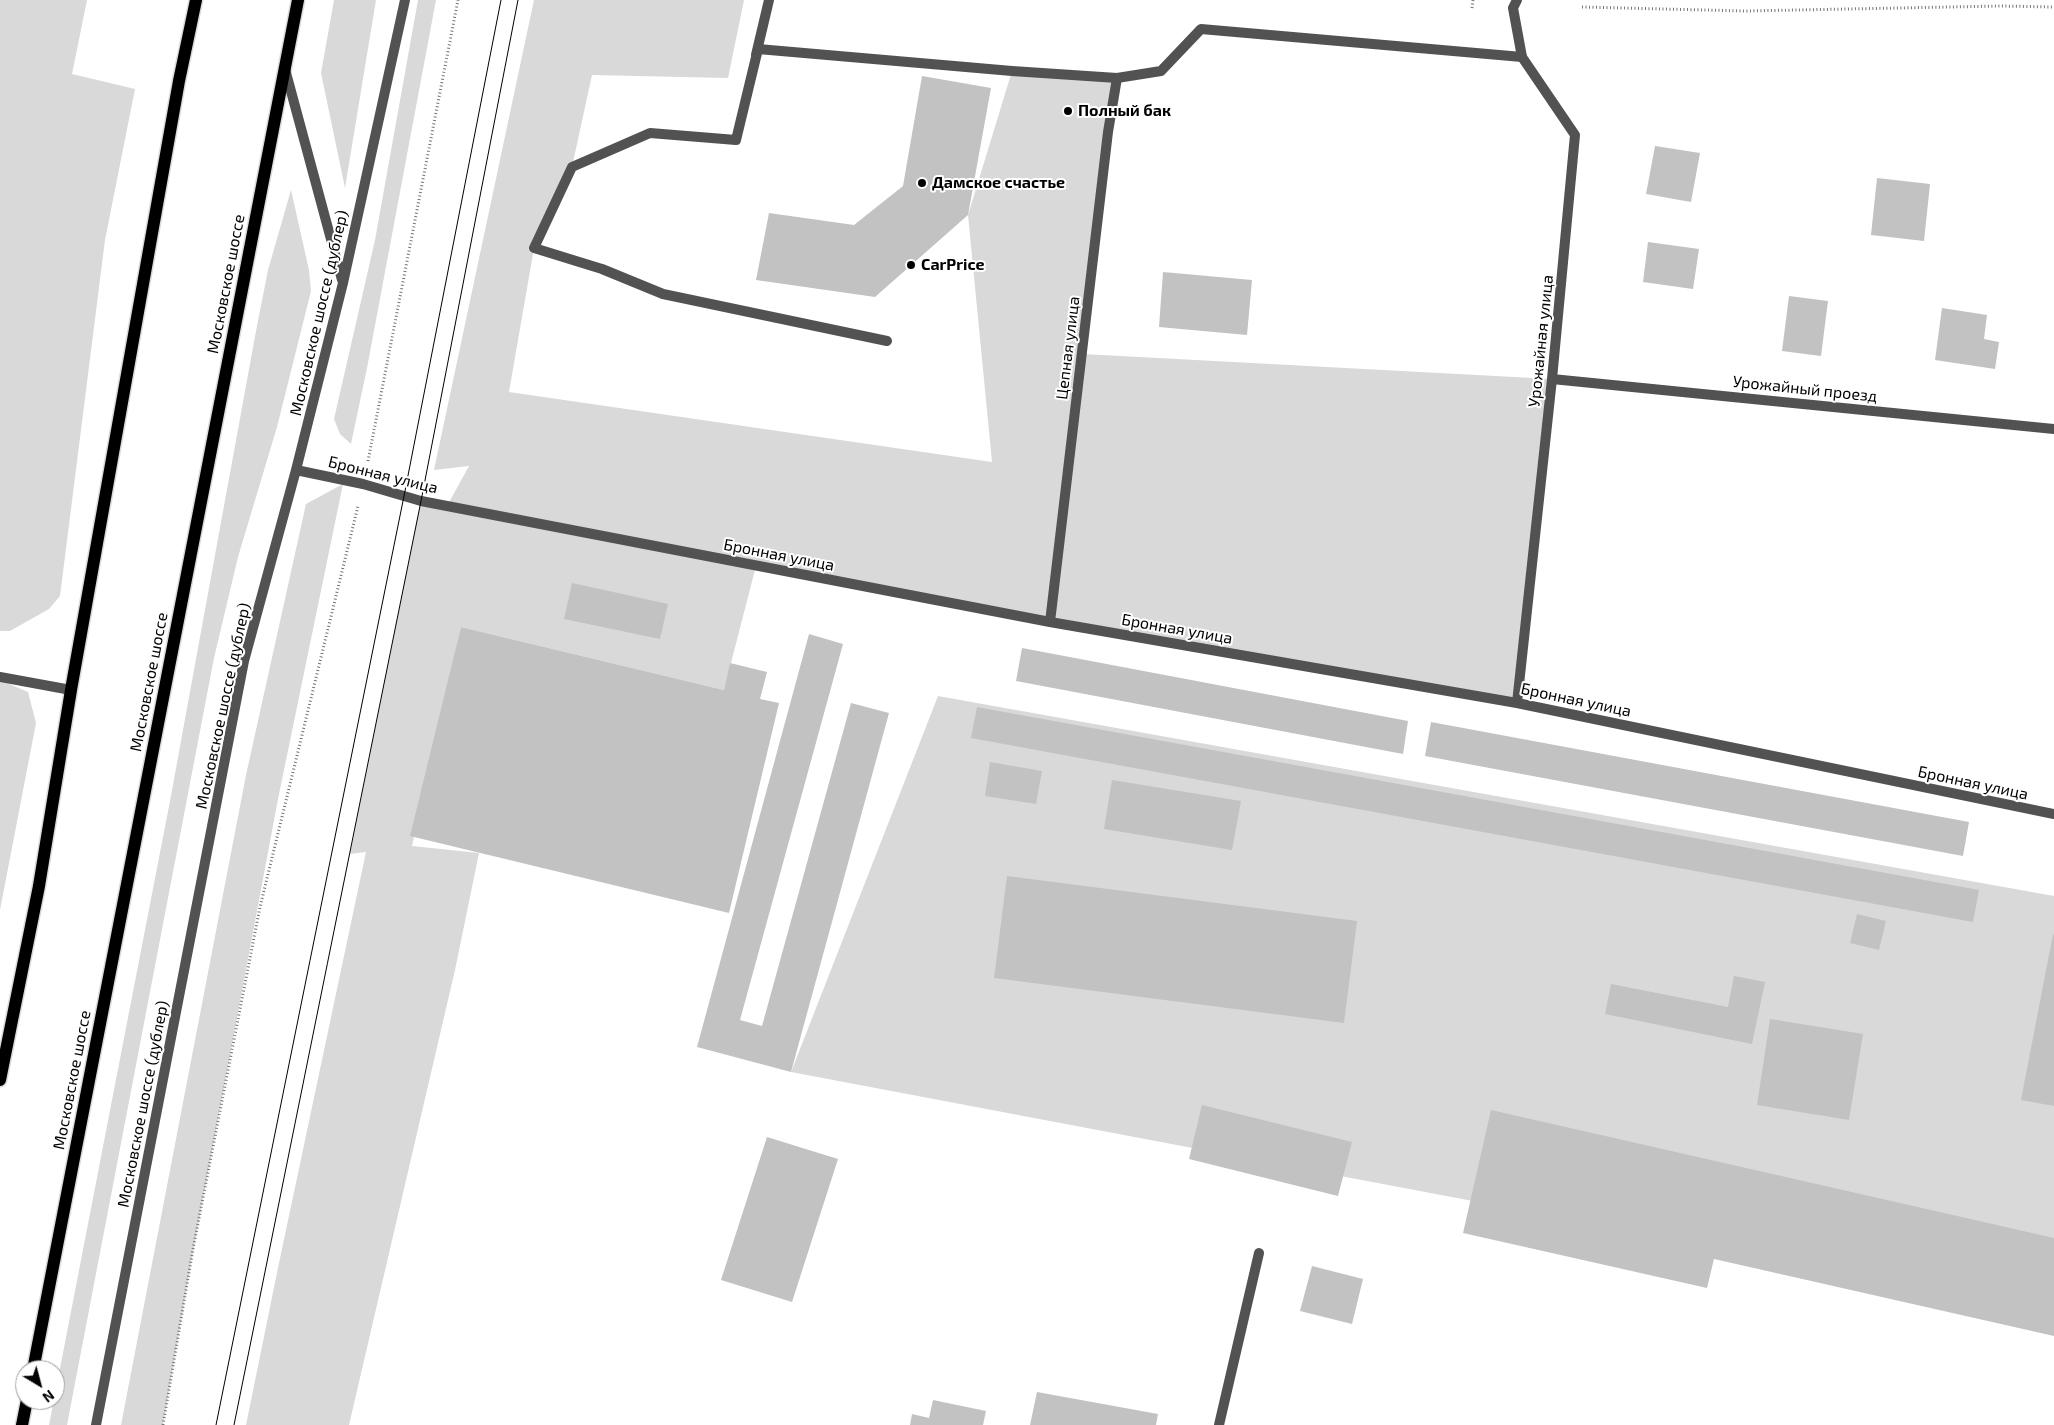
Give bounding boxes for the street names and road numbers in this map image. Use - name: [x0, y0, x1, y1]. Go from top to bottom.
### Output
- street label: Московское шоссе (дублер): [286, 208, 352, 418]
- street label: Московское шоссе: [203, 213, 249, 355]
- street label: Урожайная улица: [1525, 274, 1557, 408]
- street label: Цепная улица: [1052, 295, 1084, 401]
- street label: Урожайный проезд: [1732, 372, 1878, 406]
- street label: Бронная улица: [326, 452, 440, 498]
- street label: Бронная улица: [722, 535, 836, 575]
- street label: Московское шоссе (дублер): [192, 601, 254, 811]
- street label: Бронная улица: [1120, 610, 1234, 648]
- street label: Московское шоссе: [126, 611, 172, 753]
- street label: Бронная улица: [1519, 679, 1633, 721]
- street label: Бронная улица: [1916, 762, 2030, 804]
- street label: Московское шоссе (дублер): [114, 999, 172, 1209]
- street label: Московское шоссе: [49, 1009, 95, 1151]

